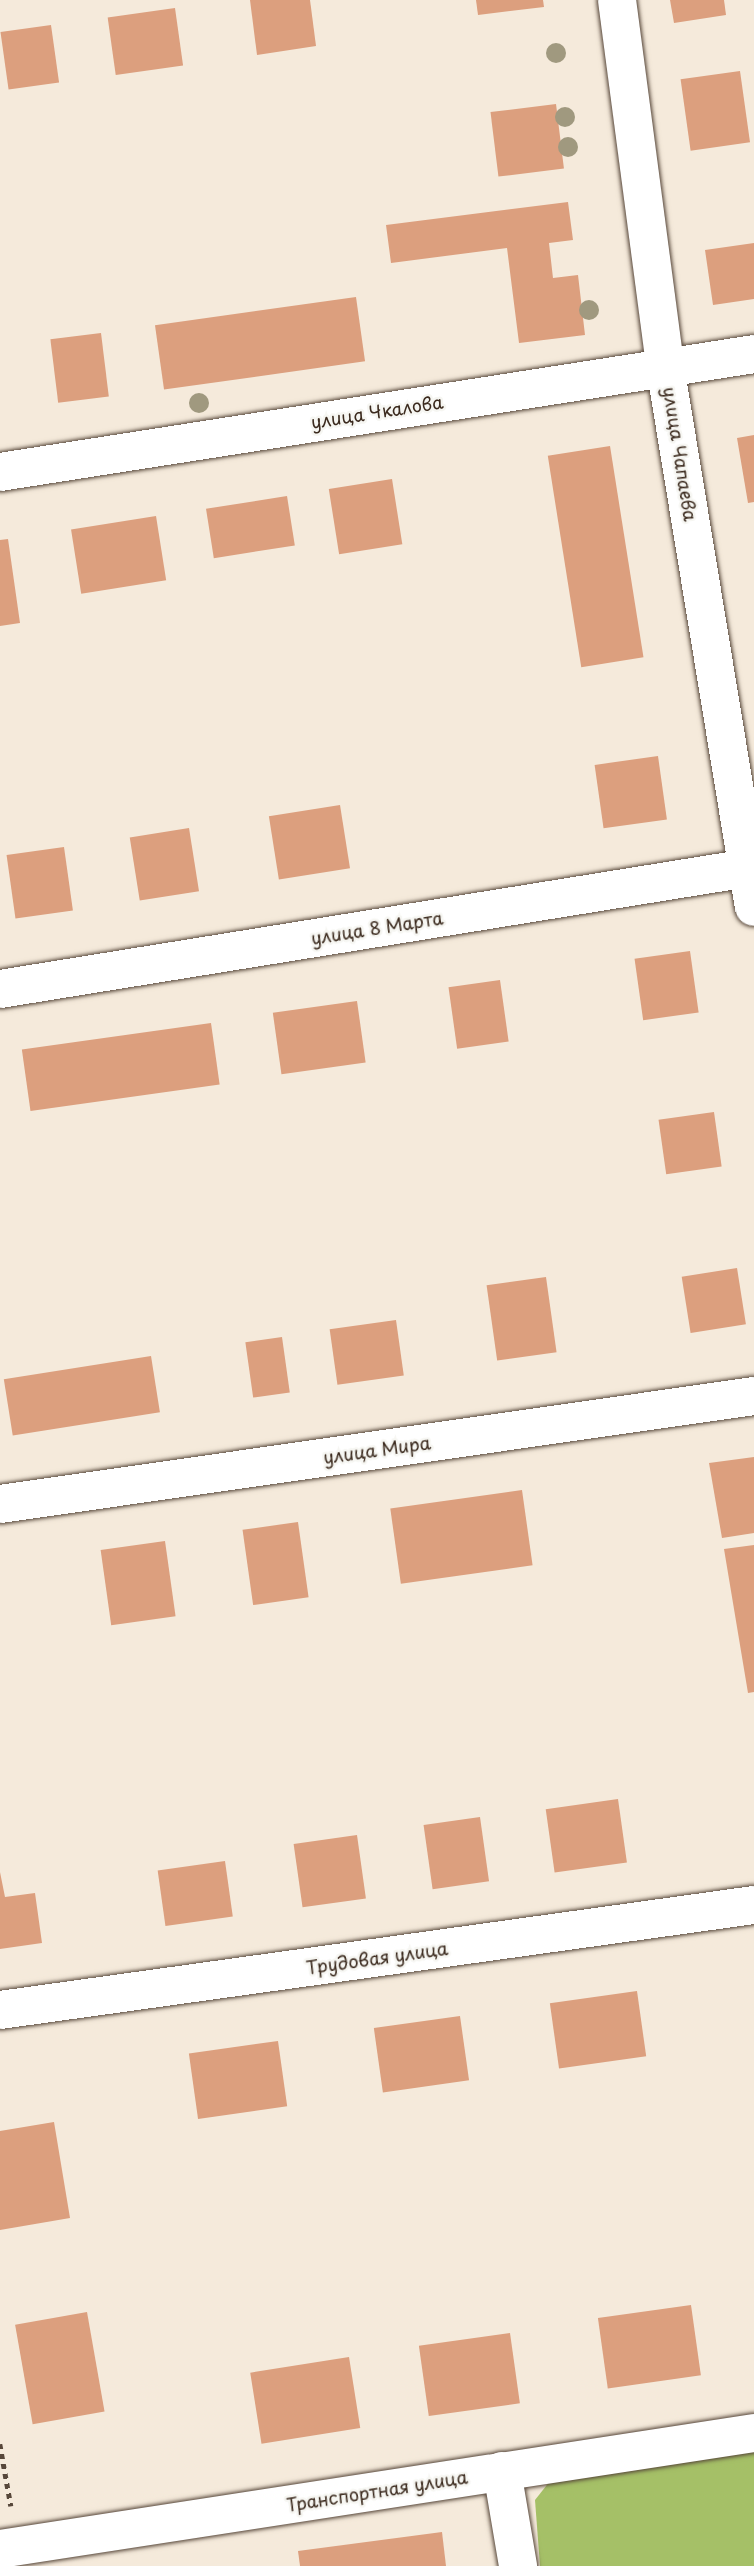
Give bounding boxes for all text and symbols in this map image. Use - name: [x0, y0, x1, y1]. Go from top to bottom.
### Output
- street label: улица Чапаева: [659, 385, 701, 523]
- street label: улица Чкалова: [309, 391, 445, 433]
- street label: улица 8 Марта: [309, 907, 445, 949]
- street label: улица Мира: [321, 1432, 433, 1468]
- street label: Трудовая улица: [304, 1937, 450, 1979]
- street label: Транспортная улица: [284, 2466, 470, 2516]

